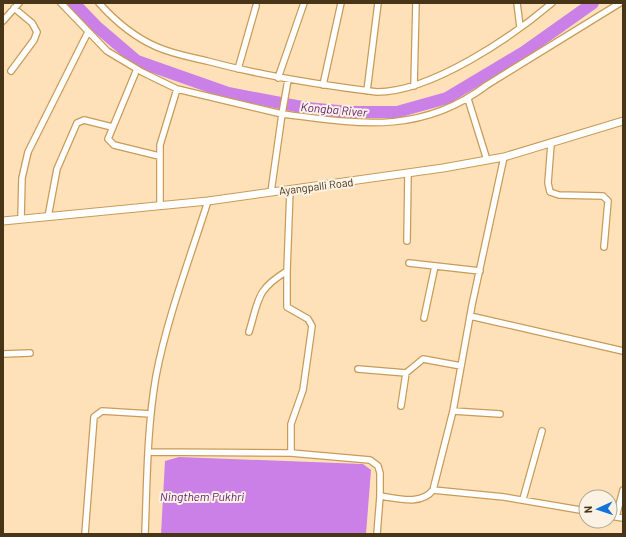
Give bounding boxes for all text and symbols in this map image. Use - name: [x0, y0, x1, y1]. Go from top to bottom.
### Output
- water label: Kongba River: [300, 99, 369, 119]
- street label: Ayangpalli Road: [278, 175, 354, 197]
- water label: Ningthem Pukhri: [160, 489, 244, 503]
- north arrow: [578, 489, 618, 529]
- text: N: [581, 506, 594, 514]

